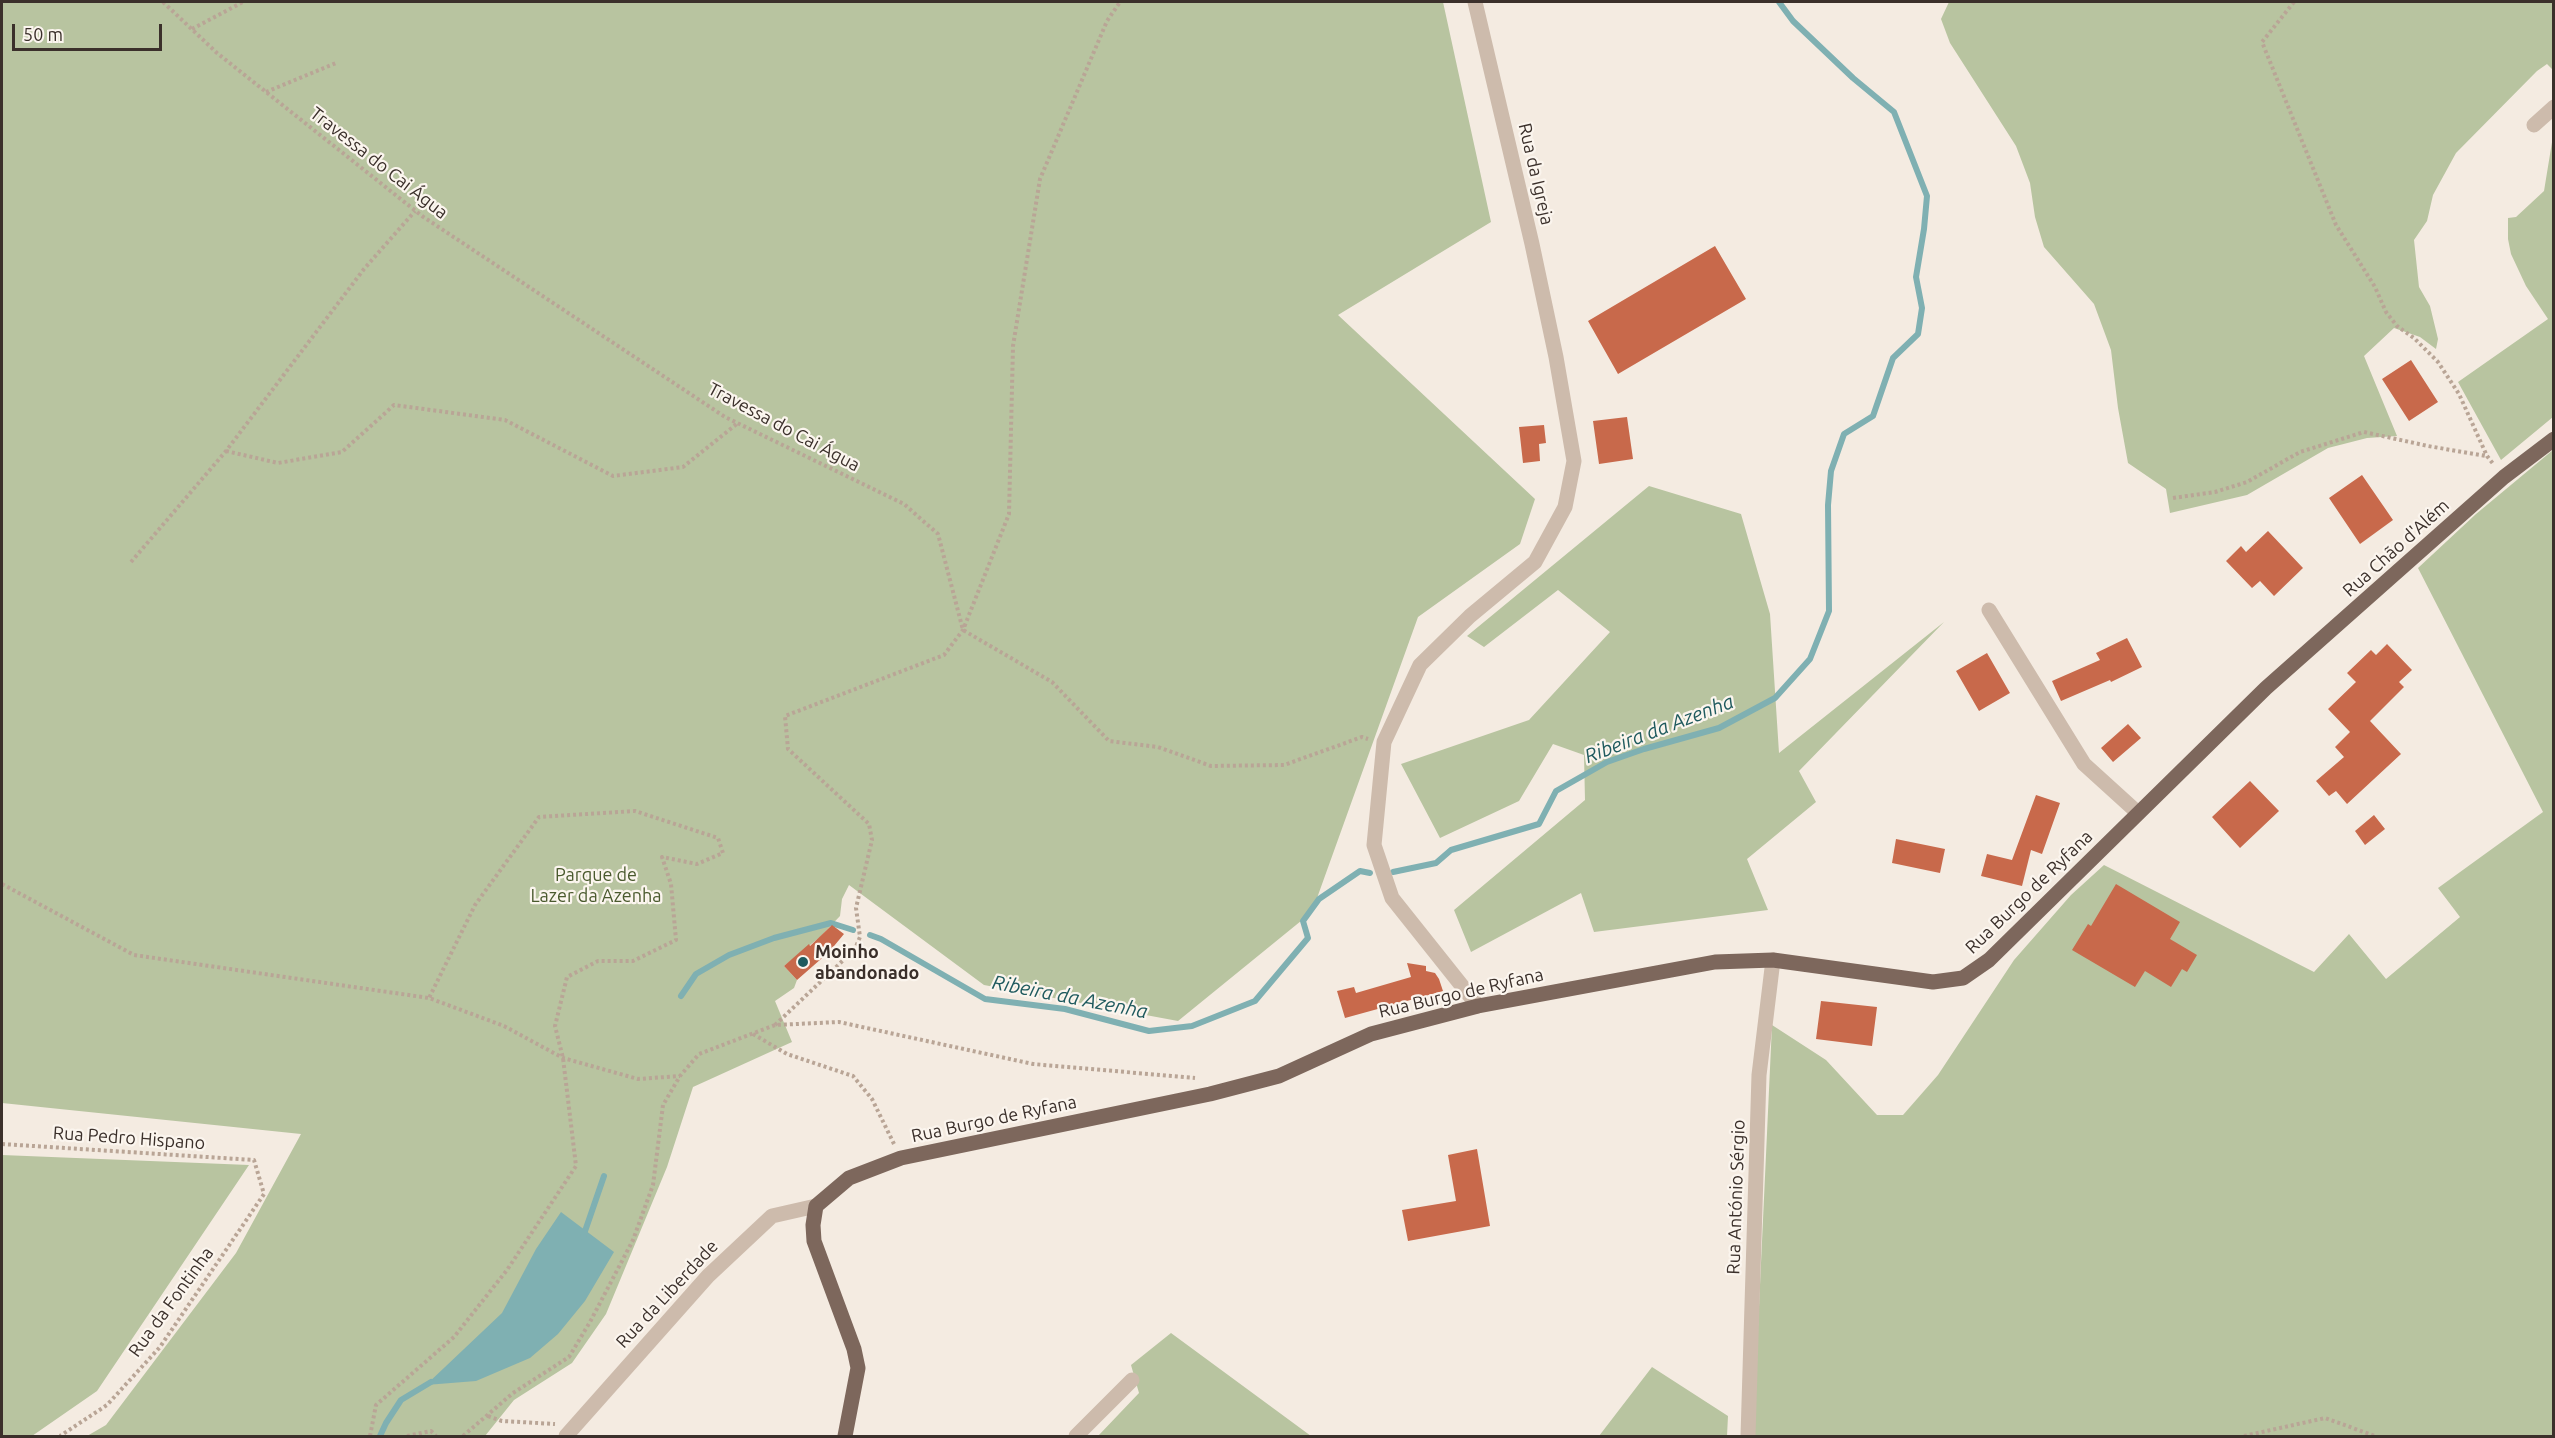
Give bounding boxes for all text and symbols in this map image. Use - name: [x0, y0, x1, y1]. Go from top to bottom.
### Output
- scale bar: [15, 12, 165, 50]
- text: 50 m: [23, 24, 63, 44]
- street label: Travessa do Cai Água: [306, 103, 452, 223]
- street label: Rua da Igreja: [1514, 121, 1558, 227]
- street label: Travessa do Cai Água: [704, 378, 864, 476]
- street label: Rua Chão d'Além: [2338, 495, 2454, 601]
- water label: Ribeira da Azenha: [1581, 690, 1737, 768]
- street label: Rua Burgo de Ryfana: [1961, 826, 2097, 958]
- park label: Parque de Lazer da Azenha: [530, 864, 662, 906]
- place label: Moinho abandonado: [815, 941, 919, 984]
- marker: Moinho abandonado: [796, 955, 810, 969]
- street label: Rua Burgo de Ryfana: [1376, 964, 1546, 1022]
- water label: Ribeira da Azenha: [990, 970, 1150, 1024]
- street label: Rua Burgo de Ryfana: [909, 1091, 1079, 1147]
- street label: Rua António Sérgio: [1722, 1119, 1750, 1275]
- street label: Rua Pedro Hispano: [52, 1122, 206, 1154]
- street label: Rua da Liberdade: [611, 1236, 723, 1352]
- street label: Rua da Fontinha: [124, 1243, 218, 1361]

